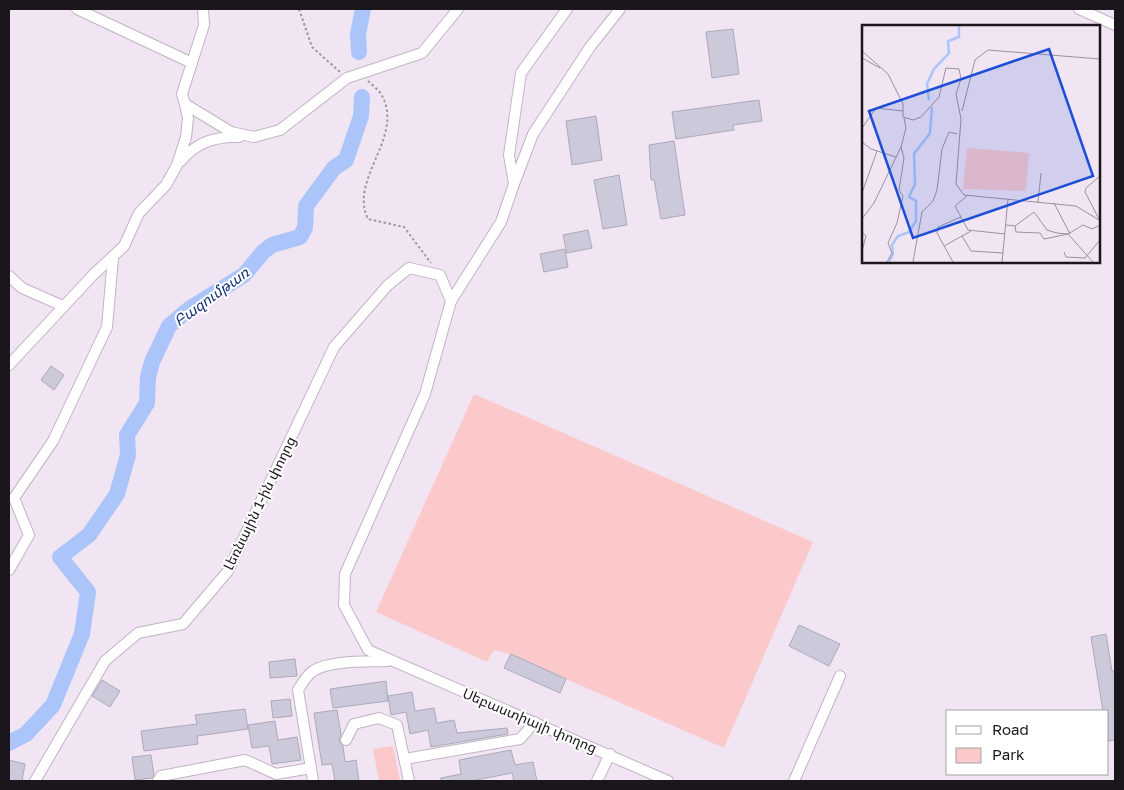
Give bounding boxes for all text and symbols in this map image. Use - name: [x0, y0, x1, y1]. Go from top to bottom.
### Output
- inset map: [862, 25, 1099, 262]
- water label: Բազումթառ: [170, 262, 253, 330]
- street label: Լեռնային 1-ին փողոց: [219, 433, 299, 573]
- street label: Սեբաստիայի փողոց: [460, 684, 600, 756]
- legend: [946, 710, 1109, 775]
- text: Road: [992, 720, 1029, 738]
- text: Park: [992, 745, 1025, 763]

